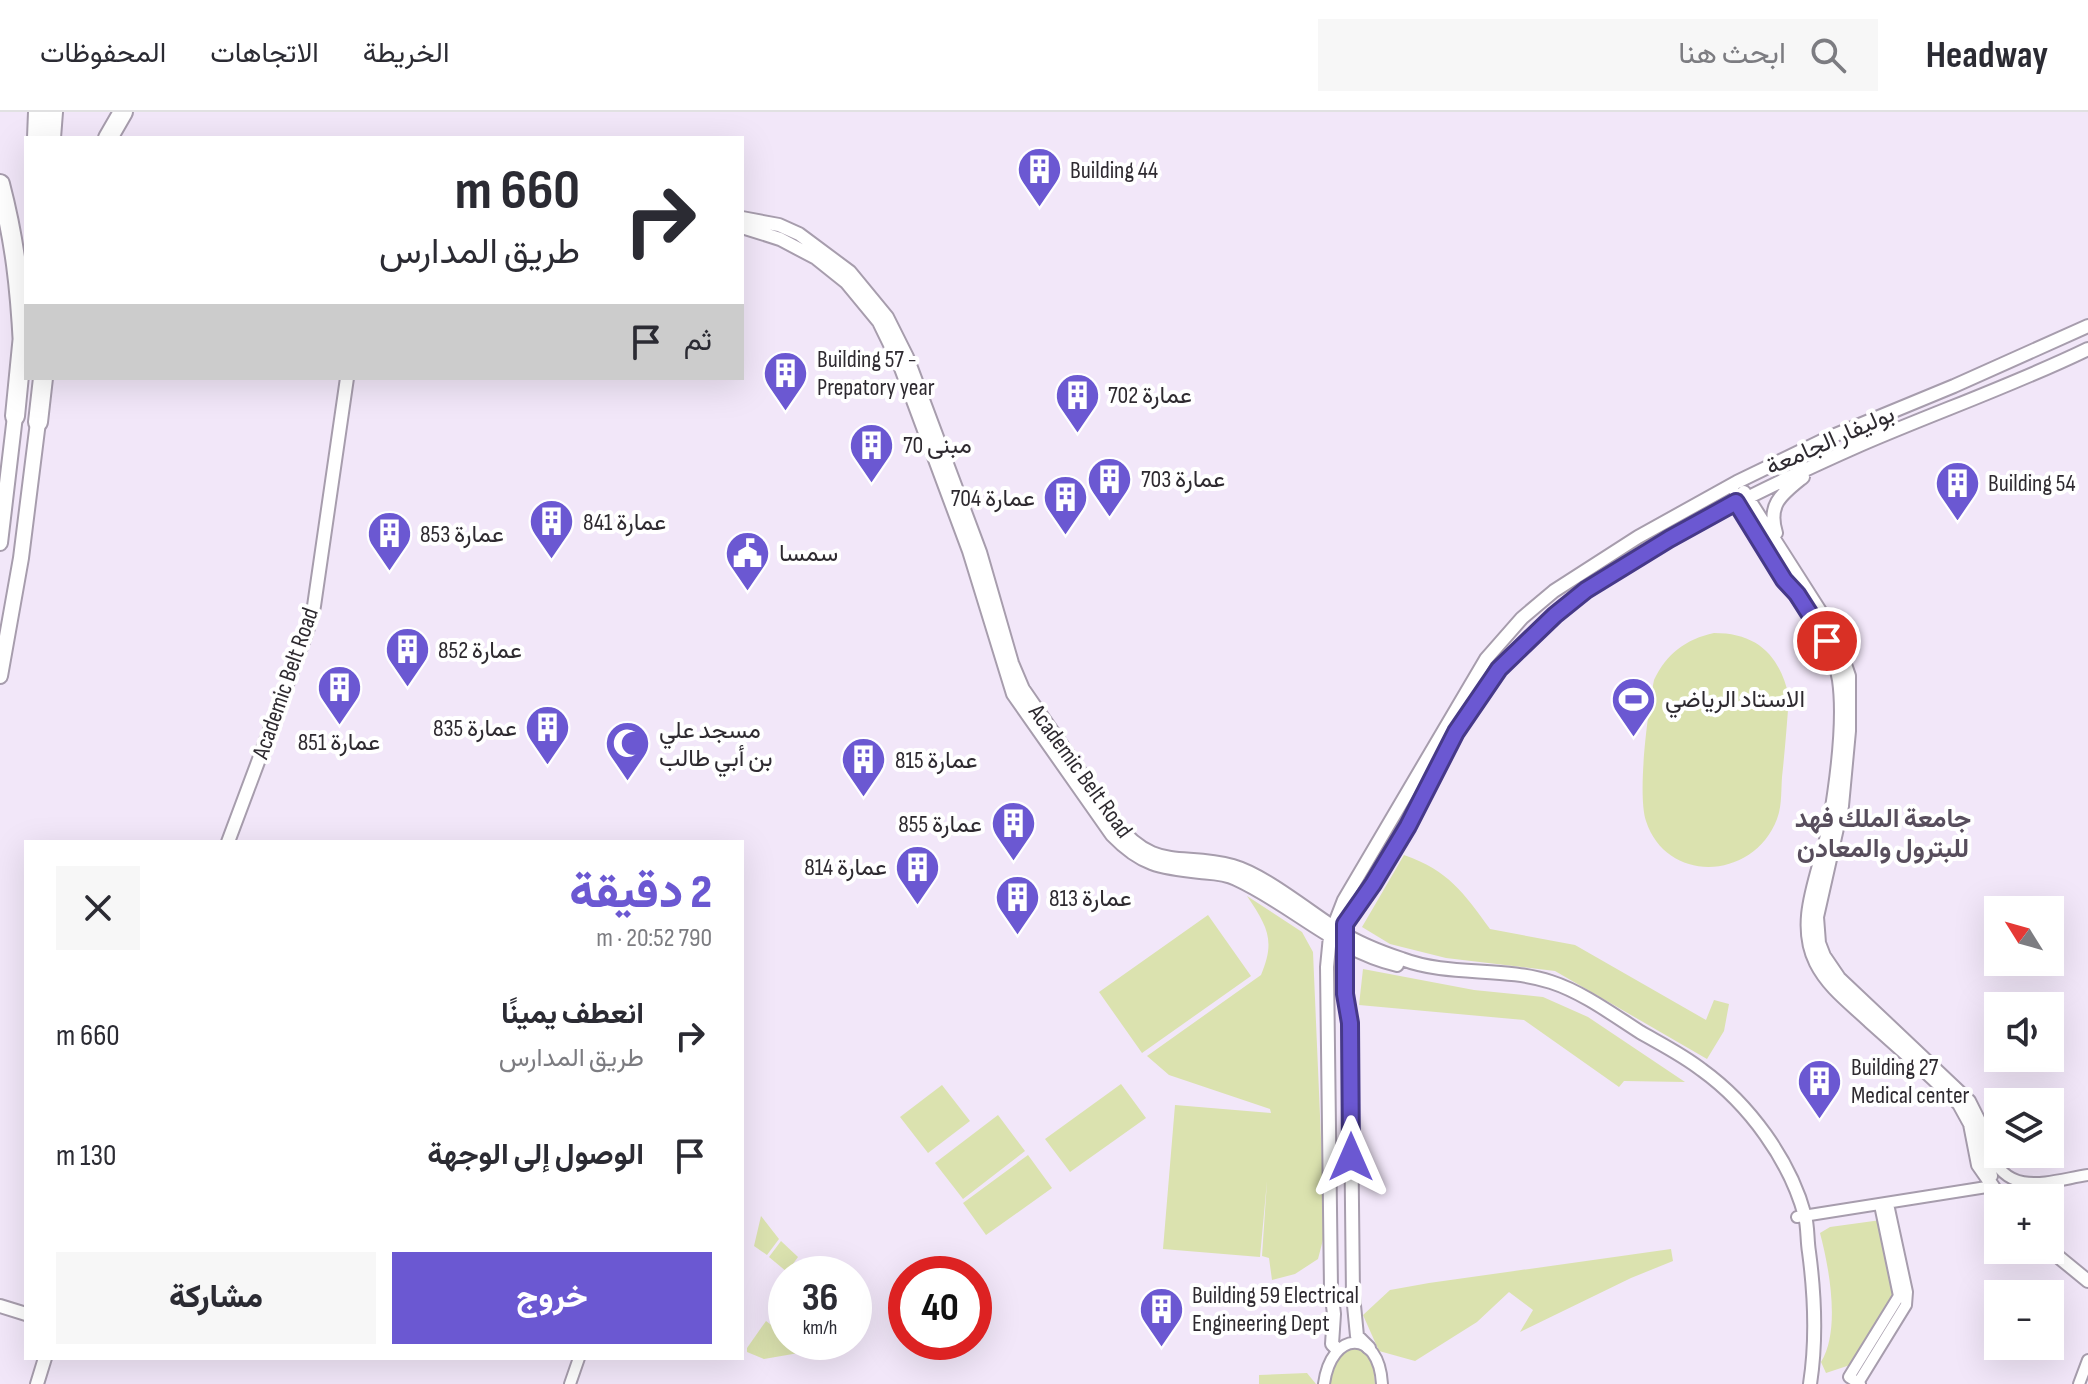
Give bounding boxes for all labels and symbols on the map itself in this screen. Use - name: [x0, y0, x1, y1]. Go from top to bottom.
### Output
- building icon: Building 44: [1015, 146, 1063, 209]
- place label: Building 44: [1070, 156, 1158, 185]
- place label: Building 57 - Prepatory year: [817, 345, 935, 402]
- building icon: Building 57 - Prepatory year: [762, 349, 810, 412]
- building icon: عمارة 702: [1053, 371, 1101, 434]
- place label: عمارة 702: [1108, 381, 1192, 410]
- street label: بوليفار الجامعة: [1761, 399, 1899, 482]
- building icon: مبنى 70: [848, 421, 896, 484]
- place label: مبنى 70: [903, 431, 972, 460]
- building icon: عمارة 703: [1086, 455, 1134, 518]
- building icon: Building 54: [1933, 459, 1981, 522]
- place label: عمارة 703: [1141, 465, 1225, 494]
- place label: Building 54: [1988, 469, 2076, 498]
- building icon: عمارة 704: [1042, 474, 1090, 537]
- place label: عمارة 704: [951, 484, 1035, 513]
- building icon: عمارة 841: [528, 498, 576, 561]
- place label: عمارة 841: [583, 508, 666, 537]
- building icon: عمارة 853: [365, 510, 413, 573]
- place label: عمارة 853: [420, 520, 504, 549]
- public building icon: سمسا: [724, 529, 772, 592]
- place label: سمسا: [779, 539, 838, 568]
- street label: Academic Belt Road: [246, 604, 325, 764]
- pin: [1793, 607, 1861, 675]
- building icon: عمارة 852: [383, 626, 431, 689]
- place label: عمارة 852: [438, 636, 522, 665]
- building icon: عمارة 851: [315, 664, 363, 727]
- sports icon: الاستاد الرياضي: [1610, 675, 1658, 738]
- place label: الاستاد الرياضي: [1665, 685, 1805, 718]
- street label: Academic Belt Road: [1022, 698, 1139, 844]
- building icon: عمارة 835: [524, 704, 572, 767]
- place label: عمارة 835: [433, 714, 517, 743]
- place label: مسجد علي بن أبي طالب: [659, 716, 773, 777]
- mosque icon: مسجد علي بن أبي طالب: [604, 720, 652, 783]
- place label: عمارة 851: [298, 728, 380, 757]
- building icon: عمارة 815: [840, 736, 888, 799]
- place label: عمارة 815: [895, 746, 977, 775]
- building icon: عمارة 855: [989, 800, 1037, 863]
- district label: جامعة الملك فهد للبترول والمعادن: [1795, 804, 1971, 865]
- place label: عمارة 855: [898, 810, 982, 839]
- building icon: عمارة 814: [894, 843, 942, 906]
- place label: عمارة 814: [804, 853, 887, 882]
- building icon: عمارة 813: [994, 874, 1042, 937]
- place label: عمارة 813: [1049, 884, 1132, 913]
- north arrow: [1984, 896, 2064, 976]
- place label: Building 27 Medical center: [1851, 1053, 1970, 1110]
- building icon: Building 27 Medical center: [1796, 1057, 1844, 1120]
- position arrow: [1309, 1115, 1393, 1199]
- speed limit sign: 40: [888, 1256, 992, 1360]
- place label: Building 59 Electrical Engineering Dept: [1192, 1281, 1359, 1338]
- building icon: Building 59 Electrical Engineering Dept: [1137, 1285, 1185, 1348]

